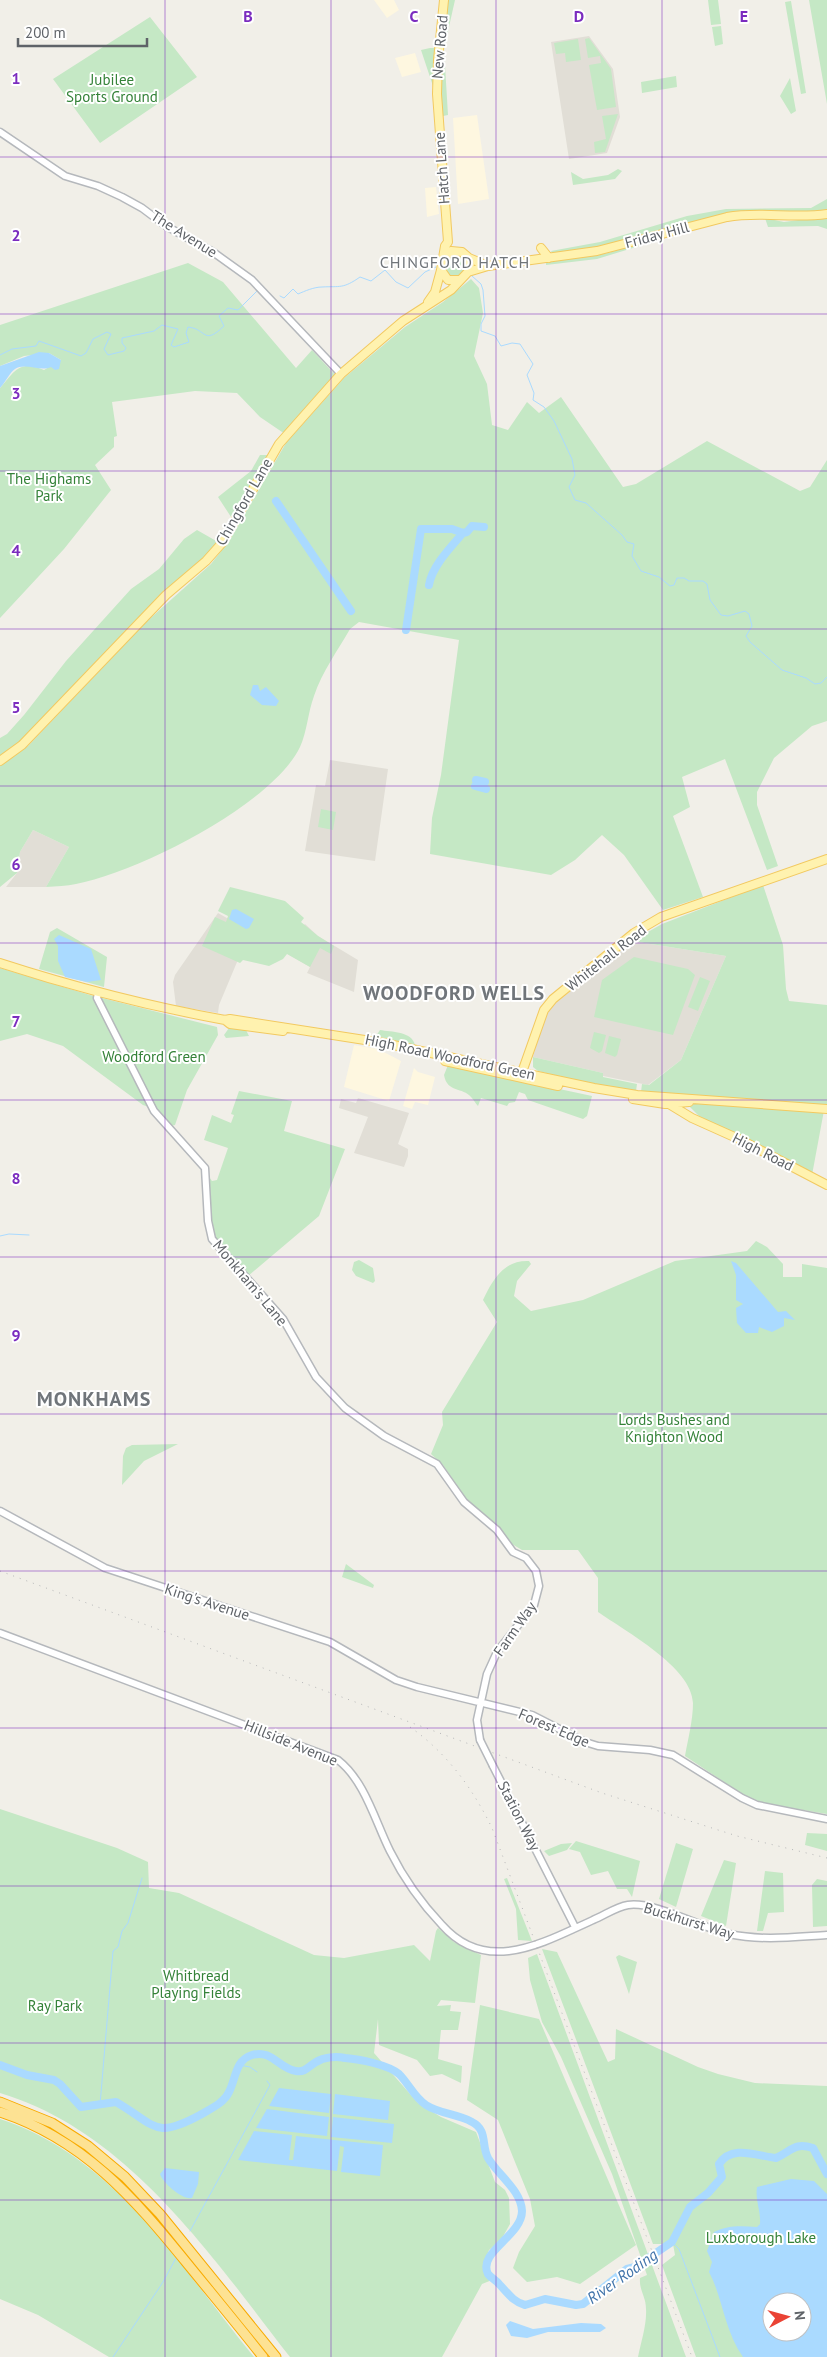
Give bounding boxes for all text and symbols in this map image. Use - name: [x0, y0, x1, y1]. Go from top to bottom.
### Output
- text: B: [243, 6, 253, 26]
- text: C: [410, 6, 419, 26]
- text: D: [574, 6, 584, 26]
- text: E: [740, 6, 748, 26]
- street label: New Road: [427, 14, 452, 80]
- scale bar: [18, 15, 146, 47]
- text: 200 m: [25, 23, 66, 42]
- text: 1: [11, 68, 21, 88]
- park label: Jubilee Sports Ground: [66, 70, 158, 106]
- street label: Hatch Lane: [430, 131, 453, 205]
- street label: The Avenue: [148, 206, 221, 261]
- street label: Friday Hill: [623, 217, 692, 252]
- text: 2: [11, 225, 21, 245]
- district label: CHINGFORD HATCH: [380, 252, 530, 272]
- text: 3: [11, 383, 21, 403]
- street label: Chingford Lane: [211, 455, 276, 549]
- park label: The Highams Park: [7, 469, 91, 505]
- text: 4: [11, 540, 21, 560]
- text: 5: [11, 697, 21, 717]
- text: 6: [11, 854, 21, 874]
- street label: Whitehall Road: [561, 920, 650, 995]
- district label: WOODFORD WELLS: [363, 980, 545, 1006]
- text: 7: [11, 1011, 21, 1031]
- street label: High Road Woodford Green: [363, 1029, 537, 1084]
- park label: Woodford Green: [102, 1047, 206, 1066]
- street label: High Road: [729, 1128, 797, 1175]
- text: 8: [11, 1168, 21, 1188]
- street label: Monkham's Lane: [209, 1236, 292, 1330]
- text: 9: [11, 1325, 21, 1345]
- district label: MONKHAMS: [37, 1386, 151, 1412]
- park label: Lords Bushes and Knighton Wood: [618, 1410, 730, 1446]
- street label: King's Avenue: [162, 1579, 252, 1624]
- street label: Farm Way: [489, 1598, 540, 1660]
- street label: Forest Edge: [516, 1704, 593, 1751]
- street label: Hillside Avenue: [242, 1715, 341, 1770]
- street label: Station Way: [494, 1778, 545, 1854]
- street label: Buckhurst Way: [642, 1898, 737, 1943]
- park label: Whitbread Playing Fields: [151, 1966, 241, 2002]
- park label: Ray Park: [28, 1996, 83, 2015]
- park label: Luxborough Lake: [706, 2228, 816, 2247]
- water label: River Roding: [583, 2244, 661, 2308]
- north arrow: [762, 2292, 812, 2342]
- text: N: [790, 2310, 809, 2321]

